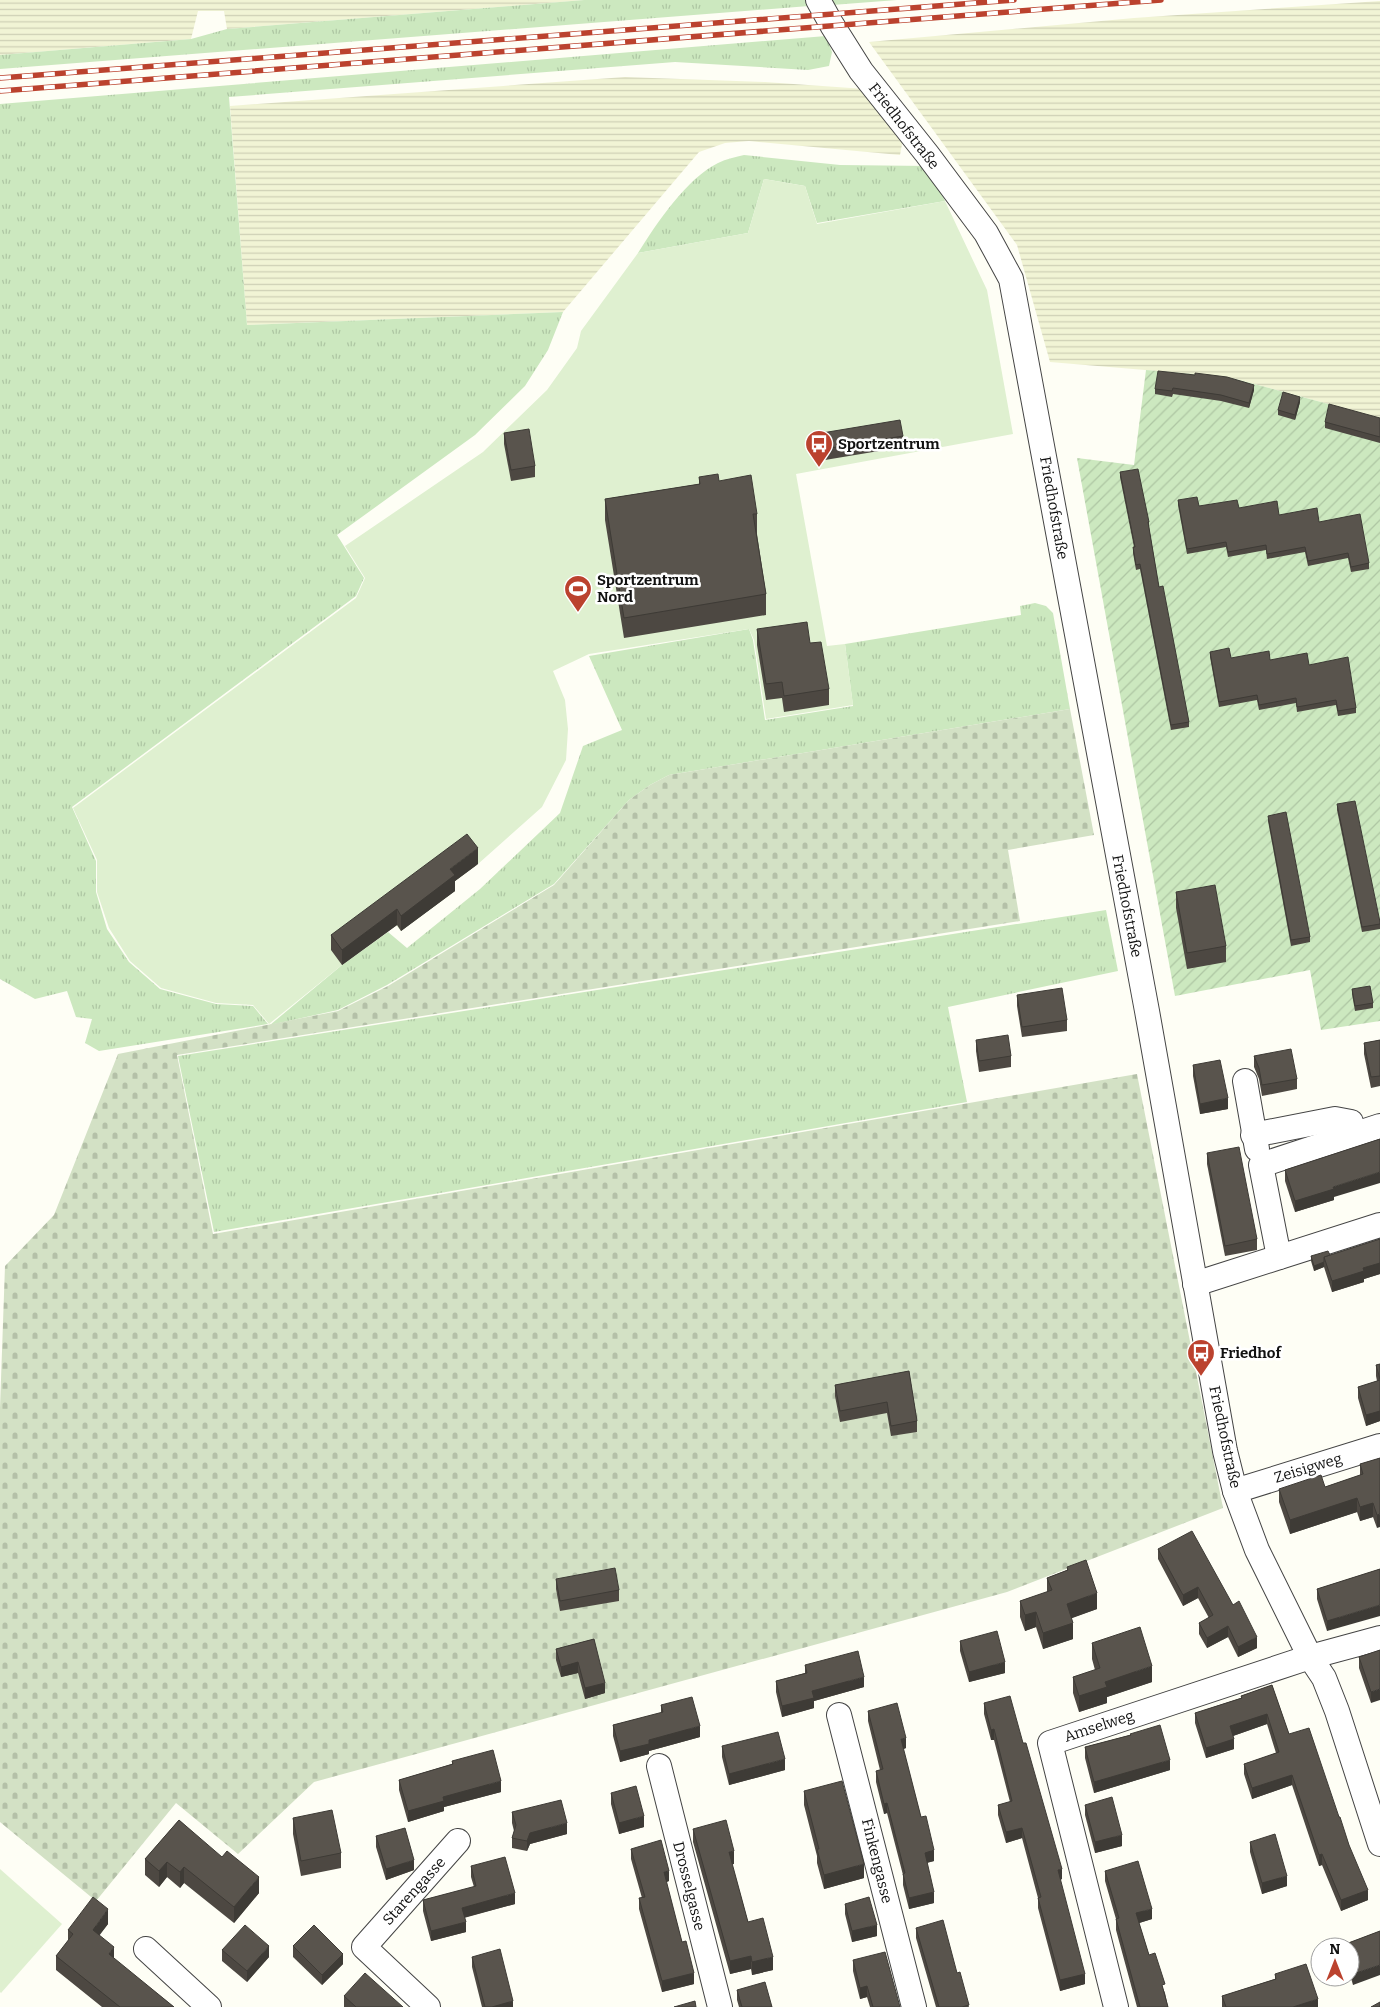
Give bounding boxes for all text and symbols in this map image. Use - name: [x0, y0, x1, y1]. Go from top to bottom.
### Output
- street label: Friedhofstraße: [865, 79, 943, 173]
- bus stop icon: Sportzentrum: [804, 429, 834, 468]
- place label: Sportzentrum: [838, 435, 940, 453]
- street label: Friedhofstraße: [1036, 455, 1072, 561]
- place label: Sportzentrum Nord: [597, 571, 699, 606]
- sports icon: Sportzentrum Nord: [563, 574, 593, 613]
- street label: Friedhofstraße: [1108, 853, 1146, 959]
- bus stop icon: Friedhof: [1186, 1338, 1216, 1377]
- place label: Friedhof: [1220, 1344, 1282, 1362]
- street label: Friedhofstraße: [1205, 1384, 1245, 1490]
- street label: Zeisigweg: [1272, 1449, 1344, 1487]
- street label: Amselweg: [1062, 1706, 1136, 1746]
- street label: Finkengasse: [858, 1817, 896, 1905]
- street label: Drosselgasse: [669, 1840, 709, 1932]
- street label: Starengasse: [379, 1853, 449, 1929]
- north arrow: [1310, 1937, 1360, 1987]
- text: N: [1330, 1941, 1341, 1958]

